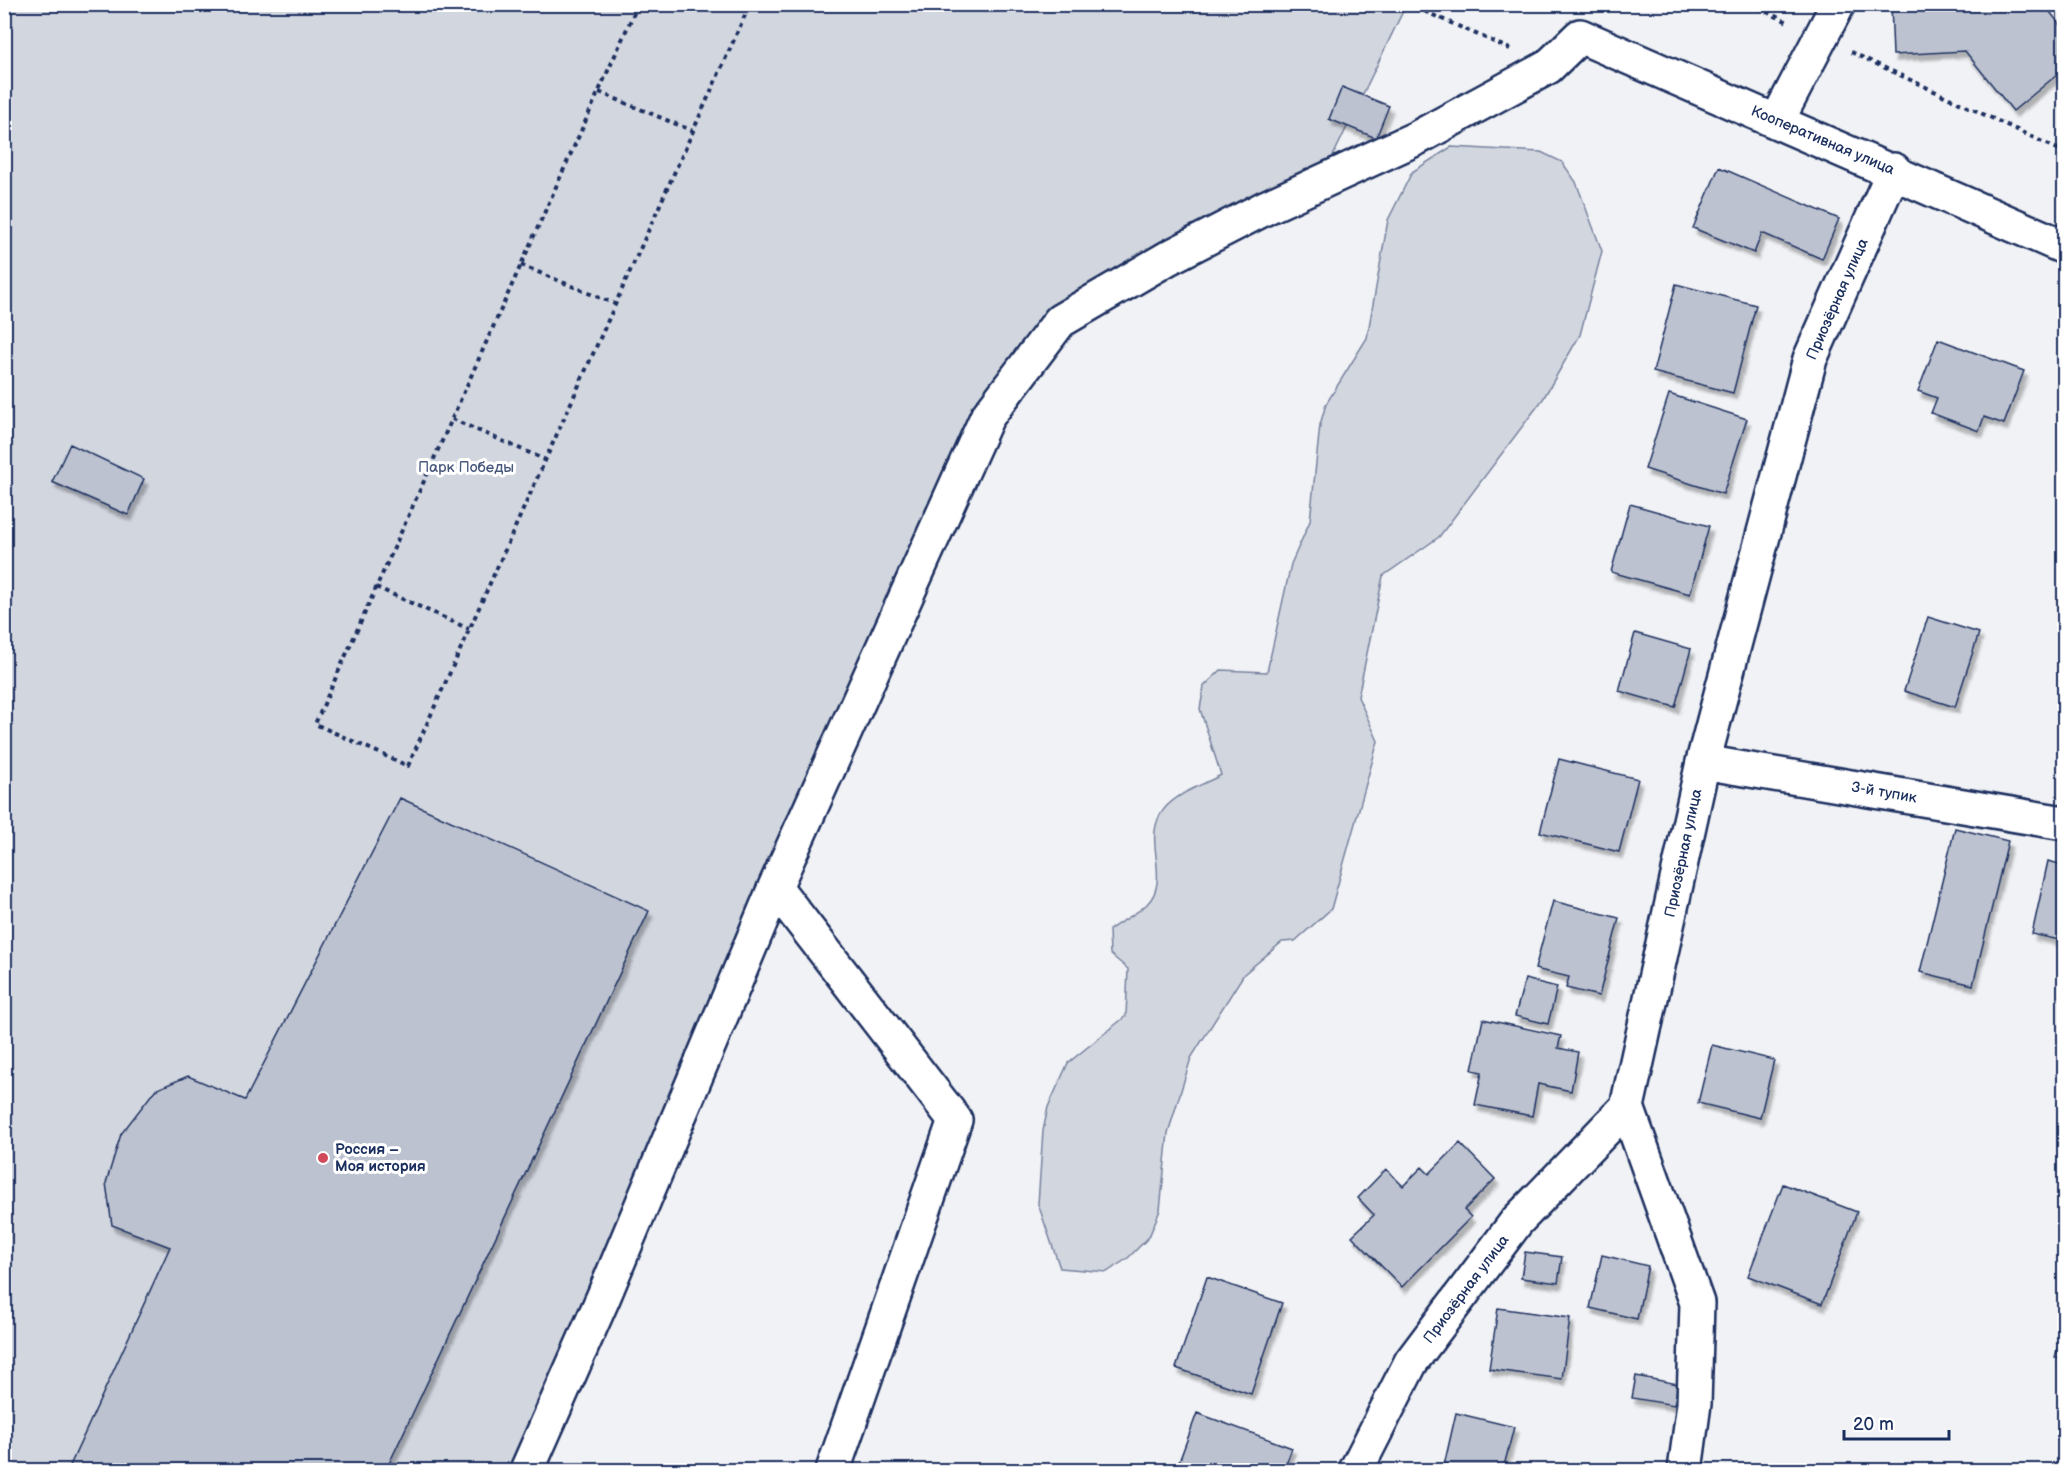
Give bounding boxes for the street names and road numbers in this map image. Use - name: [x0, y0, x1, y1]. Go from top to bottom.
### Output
- street label: Кооперативная улица: [1748, 102, 1898, 179]
- street label: Приозёрная улица: [1802, 235, 1873, 363]
- street label: 3-й тупик: [1850, 777, 1918, 808]
- street label: Приозёрная улица: [1661, 787, 1706, 919]
- street label: Приозёрная улица: [1419, 1231, 1513, 1347]

